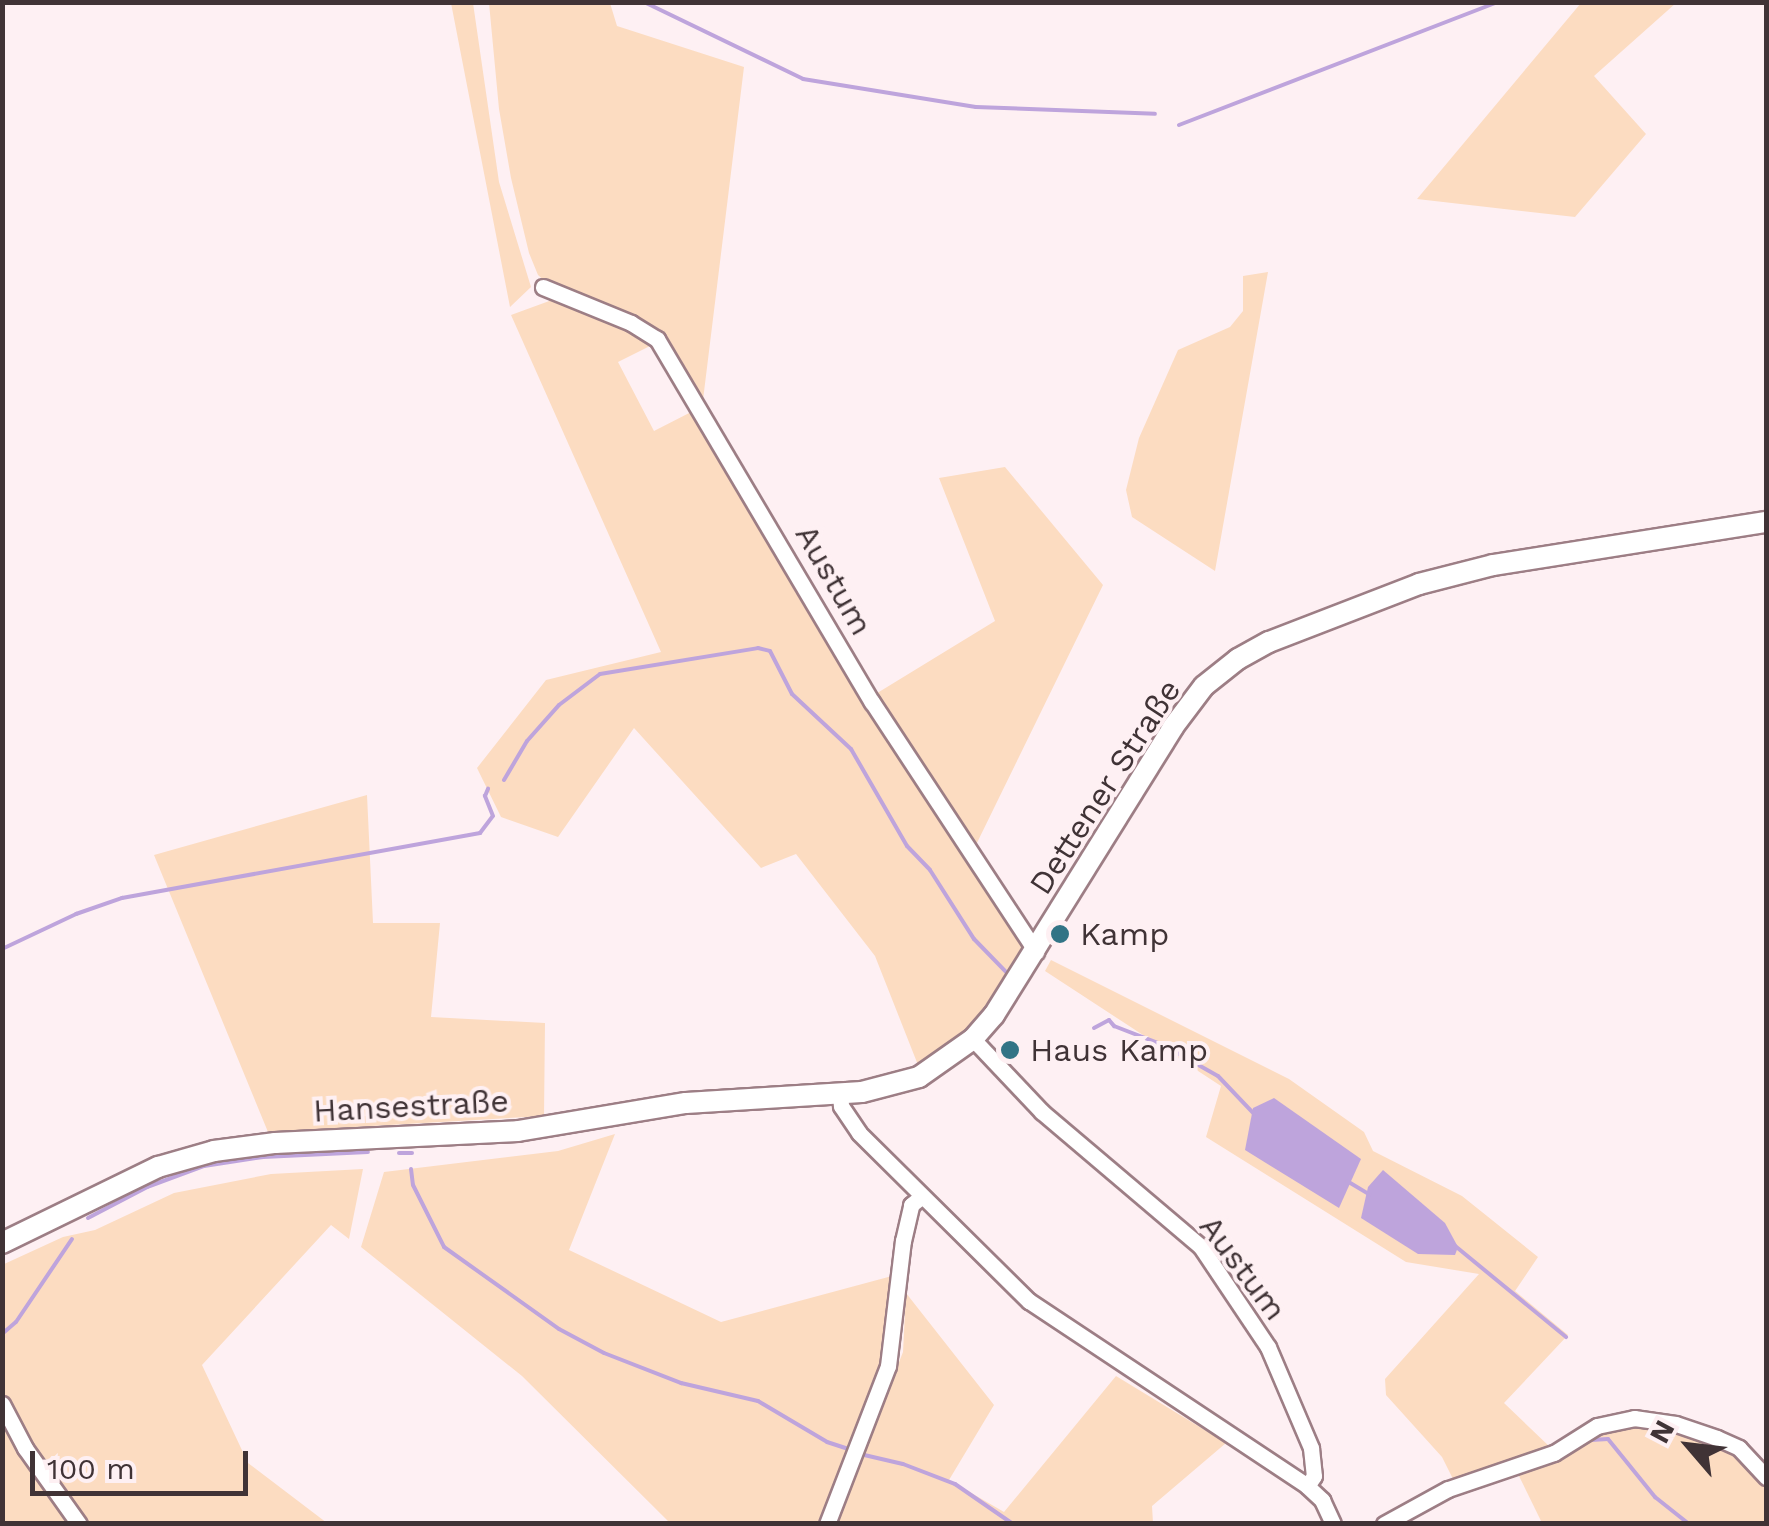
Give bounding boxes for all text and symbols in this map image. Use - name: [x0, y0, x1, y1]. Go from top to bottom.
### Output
- street label: Austum: [787, 518, 881, 642]
- street label: Dettener Straße: [1021, 672, 1189, 902]
- place label: Kamp: [1080, 915, 1169, 953]
- marker: Kamp: [1049, 923, 1071, 945]
- place label: Haus Kamp: [1030, 1031, 1208, 1069]
- marker: Haus Kamp: [999, 1039, 1021, 1061]
- street label: Hansestraße: [312, 1082, 510, 1130]
- street label: Austum: [1191, 1208, 1295, 1328]
- north arrow: [1639, 1396, 1739, 1496]
- text: N: [1643, 1415, 1682, 1449]
- scale bar: [35, 1431, 252, 1493]
- text: 100 m: [47, 1451, 135, 1486]

